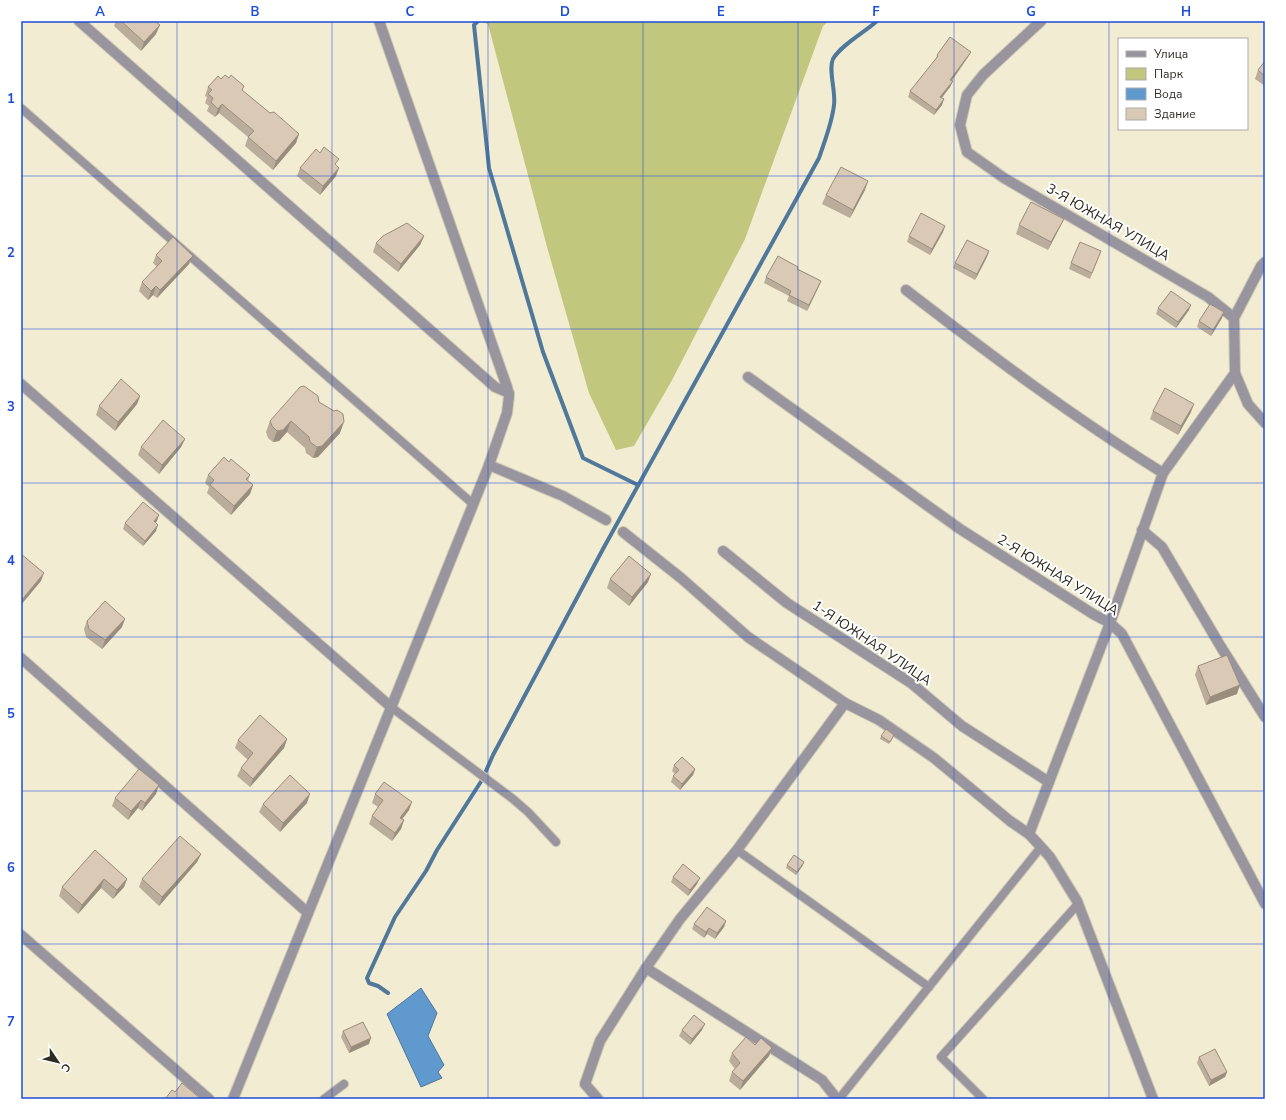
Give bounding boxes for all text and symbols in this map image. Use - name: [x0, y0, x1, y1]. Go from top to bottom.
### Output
- text: A: [95, 3, 105, 21]
- text: B: [251, 3, 260, 21]
- text: C: [406, 3, 415, 21]
- text: D: [560, 3, 570, 21]
- text: E: [717, 3, 725, 21]
- text: F: [872, 3, 880, 21]
- text: G: [1026, 3, 1036, 21]
- text: H: [1181, 3, 1191, 21]
- legend: [1118, 38, 1248, 130]
- text: Улица: [1153, 46, 1188, 62]
- text: Парк: [1154, 66, 1184, 82]
- text: Вода: [1154, 86, 1182, 102]
- text: 1: [7, 90, 15, 108]
- text: Здание: [1154, 106, 1196, 122]
- street label: 3-Я ЮЖНАЯ УЛИЦА: [1043, 179, 1173, 265]
- text: 2: [7, 244, 15, 262]
- text: 3: [7, 398, 15, 416]
- street label: 2-Я ЮЖНАЯ УЛИЦА: [994, 530, 1122, 620]
- text: 4: [7, 552, 15, 570]
- street label: 1-Я ЮЖНАЯ УЛИЦА: [809, 596, 935, 690]
- text: 5: [7, 705, 15, 723]
- text: 6: [7, 859, 15, 877]
- text: 7: [7, 1013, 15, 1031]
- north arrow: [38, 1042, 78, 1082]
- text: С: [57, 1060, 74, 1075]

